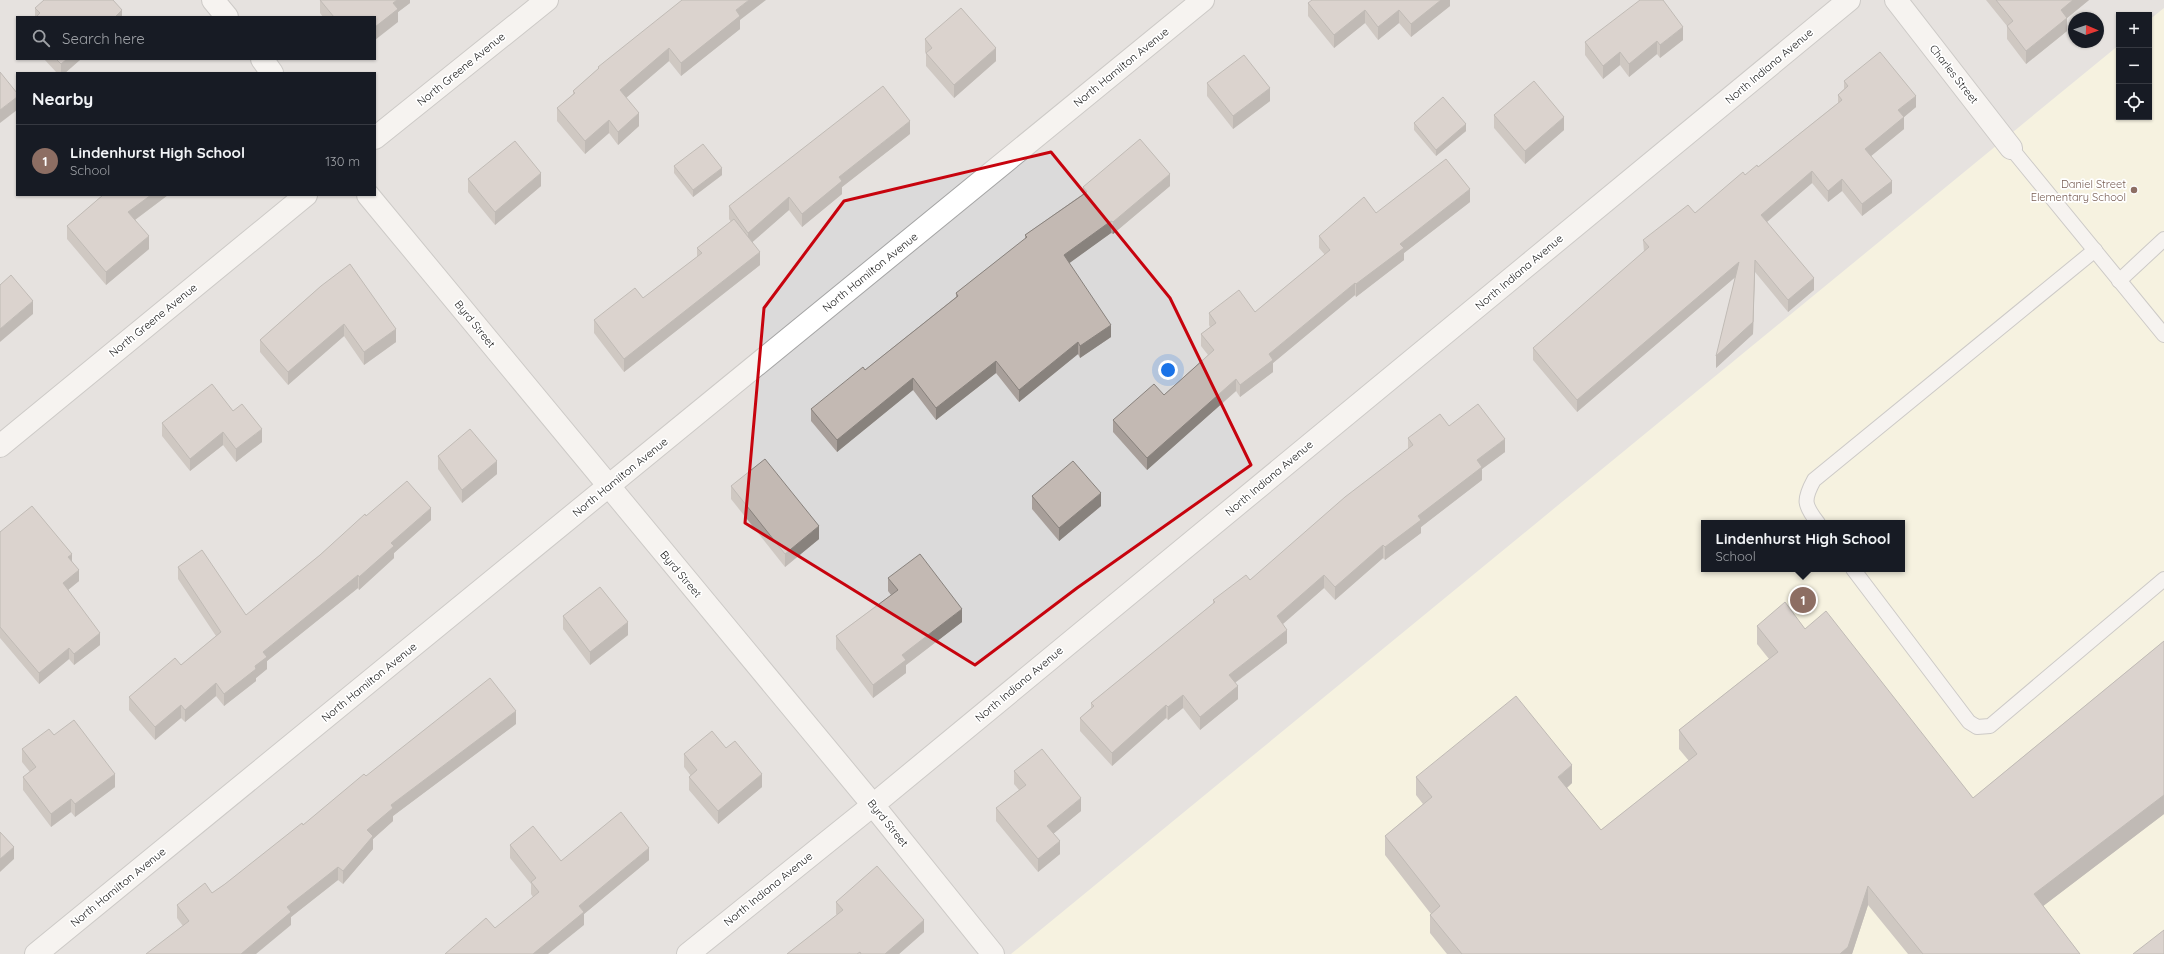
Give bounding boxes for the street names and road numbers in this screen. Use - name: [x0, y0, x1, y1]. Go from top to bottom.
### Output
- street label: North Hamilton Avenue: [1070, 24, 1172, 110]
- street label: North Indiana Avenue: [1722, 25, 1816, 107]
- street label: North Greene Avenue: [414, 29, 508, 109]
- street label: Charles Street: [1927, 42, 1982, 107]
- street label: North Hamilton Avenue: [819, 229, 921, 315]
- street label: North Indiana Avenue: [1472, 231, 1566, 313]
- street label: North Greene Avenue: [106, 280, 200, 360]
- street label: Byrd Street: [452, 297, 499, 351]
- street label: North Hamilton Avenue: [569, 434, 671, 520]
- street label: North Indiana Avenue: [1222, 437, 1316, 519]
- street label: Byrd Street: [657, 548, 705, 601]
- street label: North Hamilton Avenue: [318, 639, 420, 725]
- street label: North Indiana Avenue: [972, 643, 1066, 725]
- street label: Byrd Street: [865, 796, 912, 850]
- street label: North Hamilton Avenue: [67, 844, 169, 930]
- street label: North Indiana Avenue: [721, 849, 815, 929]

